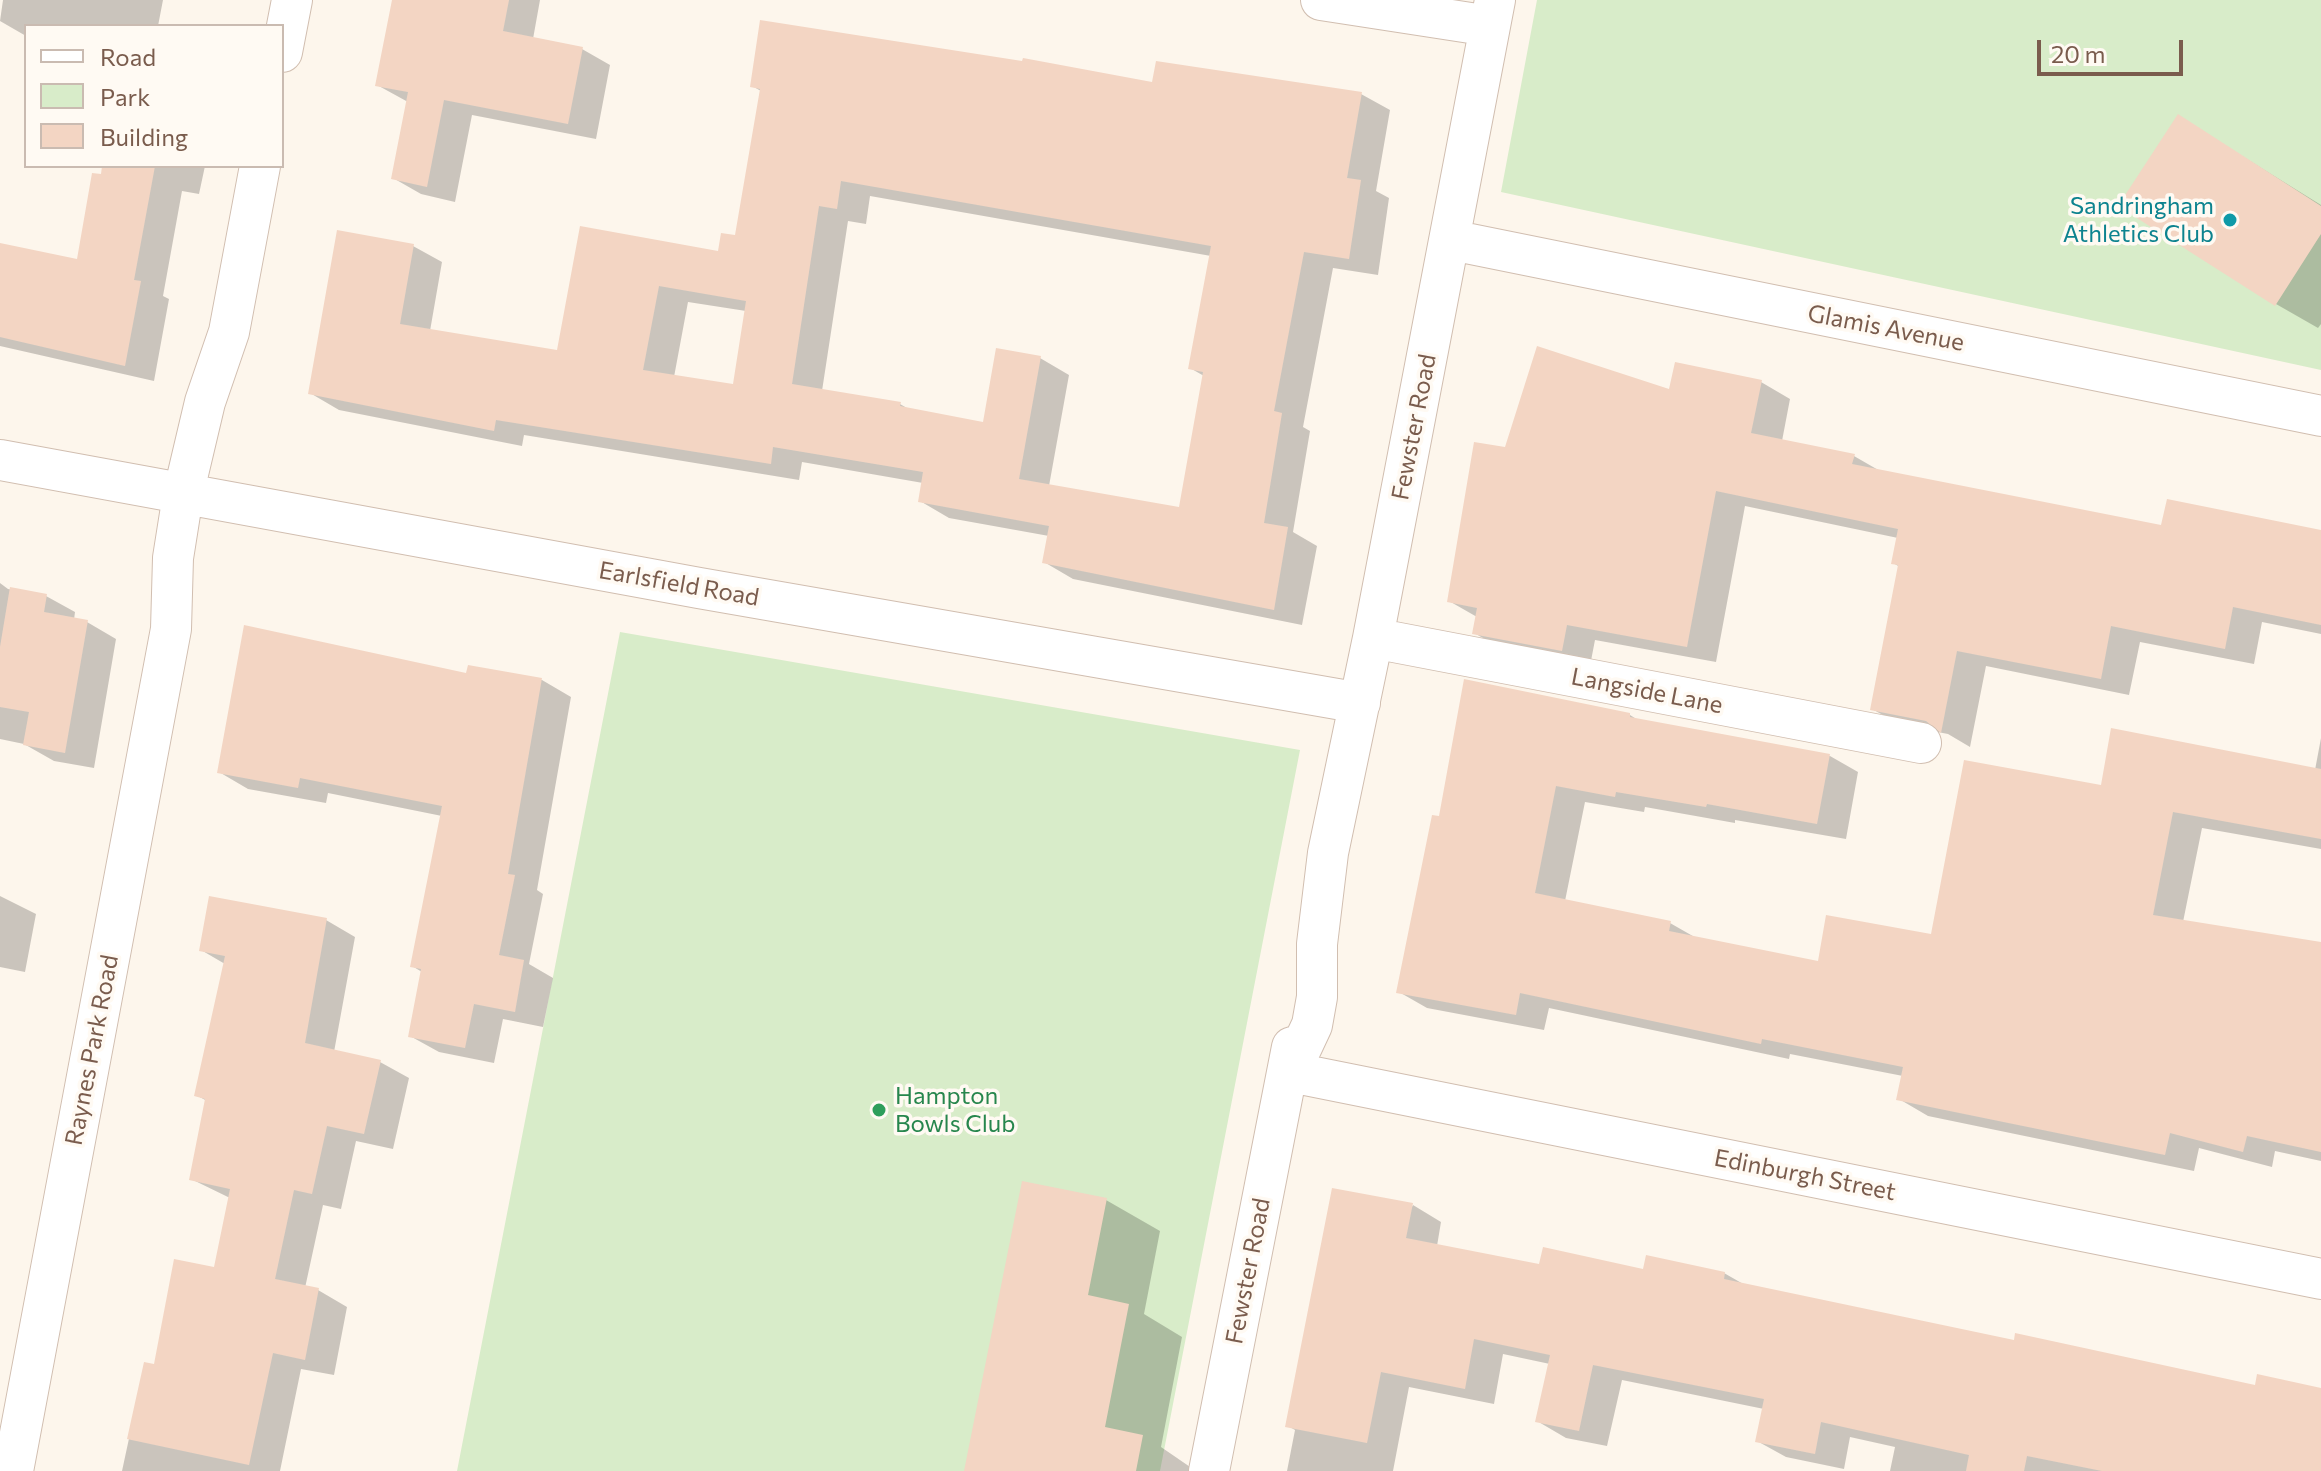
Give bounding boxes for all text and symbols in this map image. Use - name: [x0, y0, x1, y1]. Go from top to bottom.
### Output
- legend: [24, 24, 284, 168]
- scale bar: [2041, 24, 2187, 74]
- text: 20 m: [2051, 39, 2105, 68]
- text: Road: [100, 42, 156, 71]
- text: Park: [100, 82, 150, 111]
- text: Building: [100, 122, 188, 151]
- place label: Sandringham Athletics Club: [2063, 192, 2214, 248]
- marker: Sandringham Athletics Club: [2221, 211, 2239, 229]
- street label: Glamis Avenue: [1805, 299, 1967, 357]
- street label: Fewster Road: [1386, 352, 1442, 502]
- street label: Earlsfield Road: [597, 556, 761, 612]
- street label: Langside Lane: [1569, 662, 1725, 720]
- street label: Raynes Park Road: [59, 952, 125, 1148]
- place label: Hampton Bowls Club: [895, 1082, 1015, 1138]
- marker: Hampton Bowls Club: [870, 1101, 888, 1119]
- street label: Edinburgh Street: [1712, 1143, 1898, 1207]
- street label: Fewster Road: [1220, 1196, 1276, 1346]

